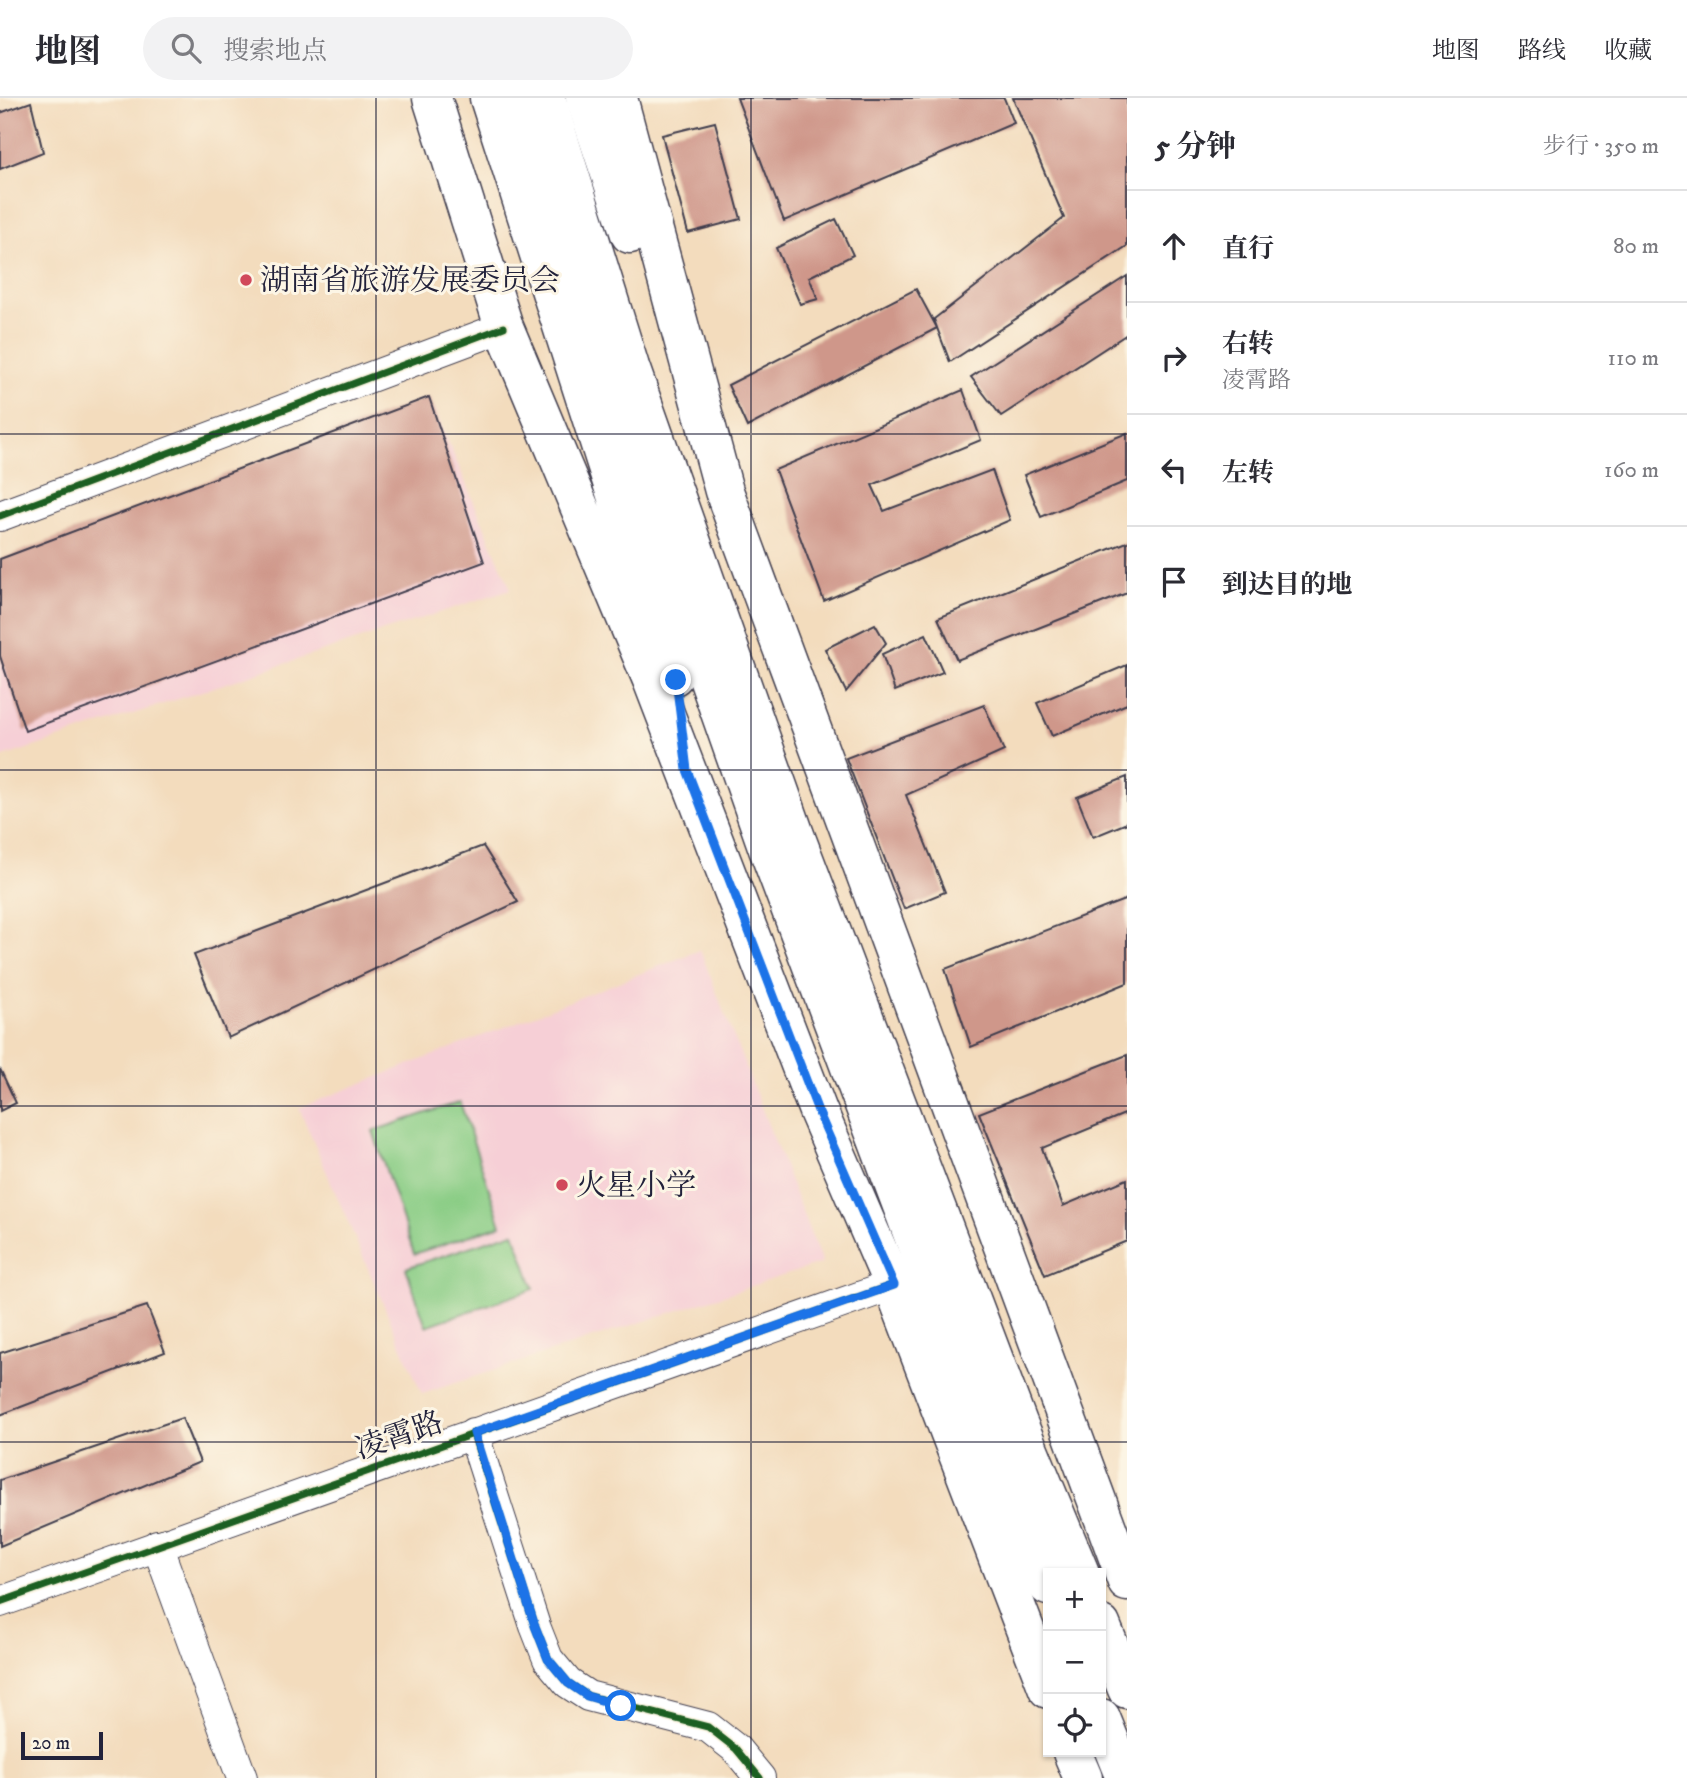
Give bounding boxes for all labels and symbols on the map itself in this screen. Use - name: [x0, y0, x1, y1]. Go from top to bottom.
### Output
- place label: 湖南省旅游发展委员会: [260, 263, 560, 300]
- marker: 湖南省旅游发展委员会: [238, 272, 254, 288]
- route end: [660, 664, 691, 695]
- place label: 火星小学: [576, 1168, 696, 1205]
- marker: 火星小学: [554, 1177, 570, 1193]
- street label: 凌霄路: [351, 1404, 448, 1469]
- route start: [605, 1690, 636, 1721]
- scale bar: [21, 1729, 103, 1761]

